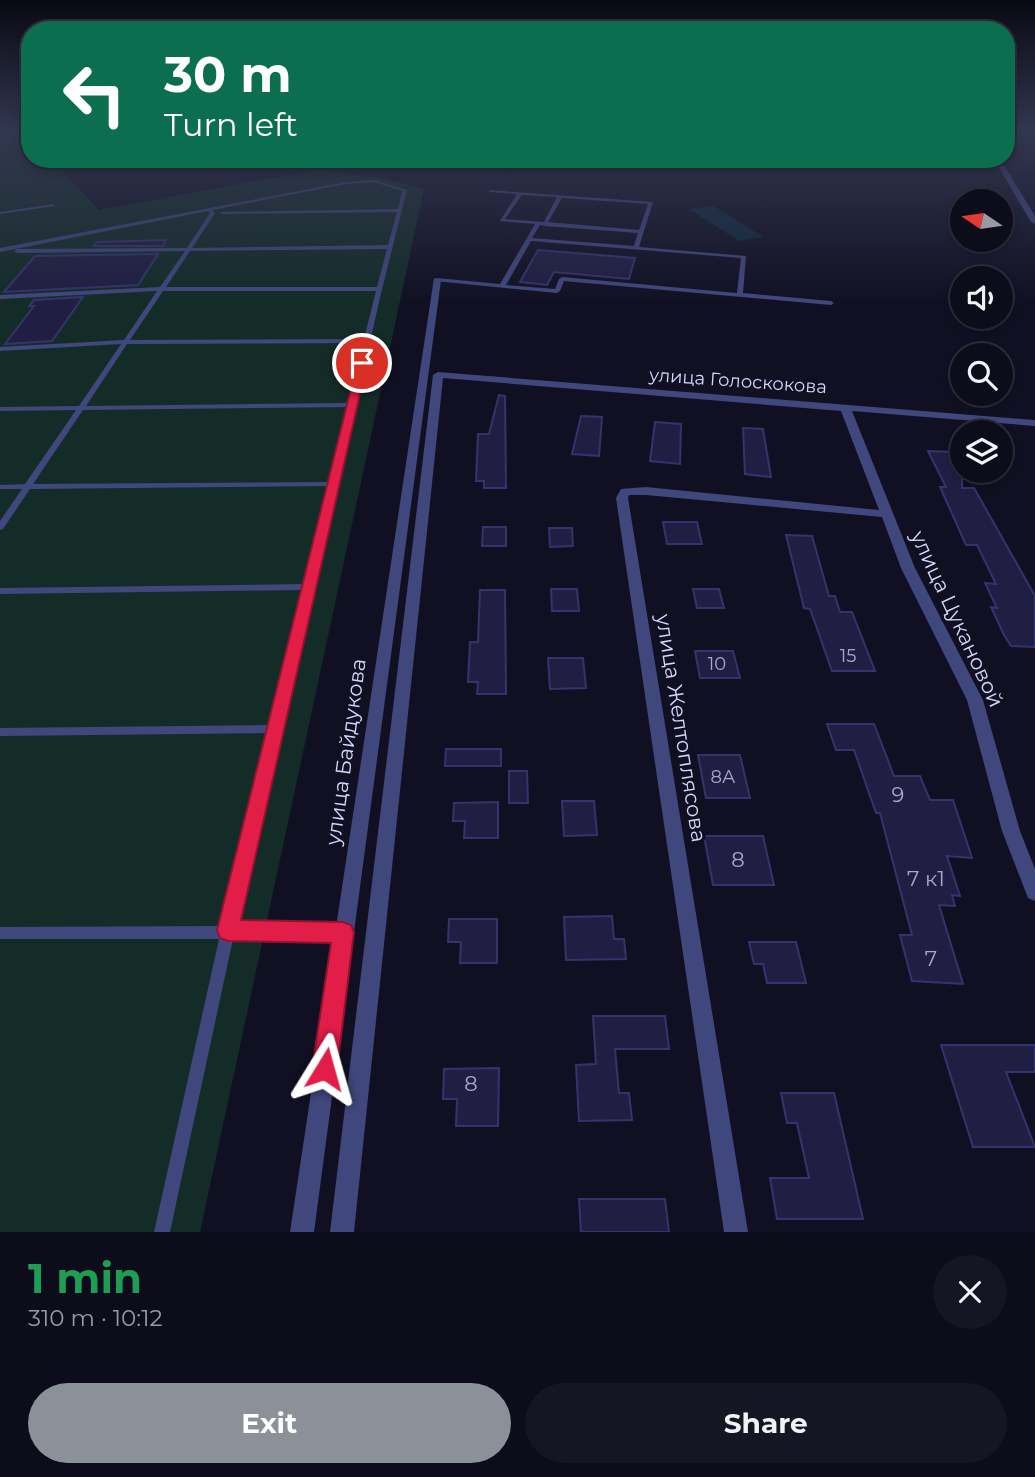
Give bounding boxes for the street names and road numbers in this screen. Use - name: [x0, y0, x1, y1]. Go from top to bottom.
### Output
- street label: улица Голоскокова: [647, 364, 828, 398]
- street label: улица Цукановой: [905, 526, 1009, 711]
- street label: улица Желтоплясова: [651, 611, 712, 844]
- street label: улица Байдукова: [320, 657, 371, 848]

